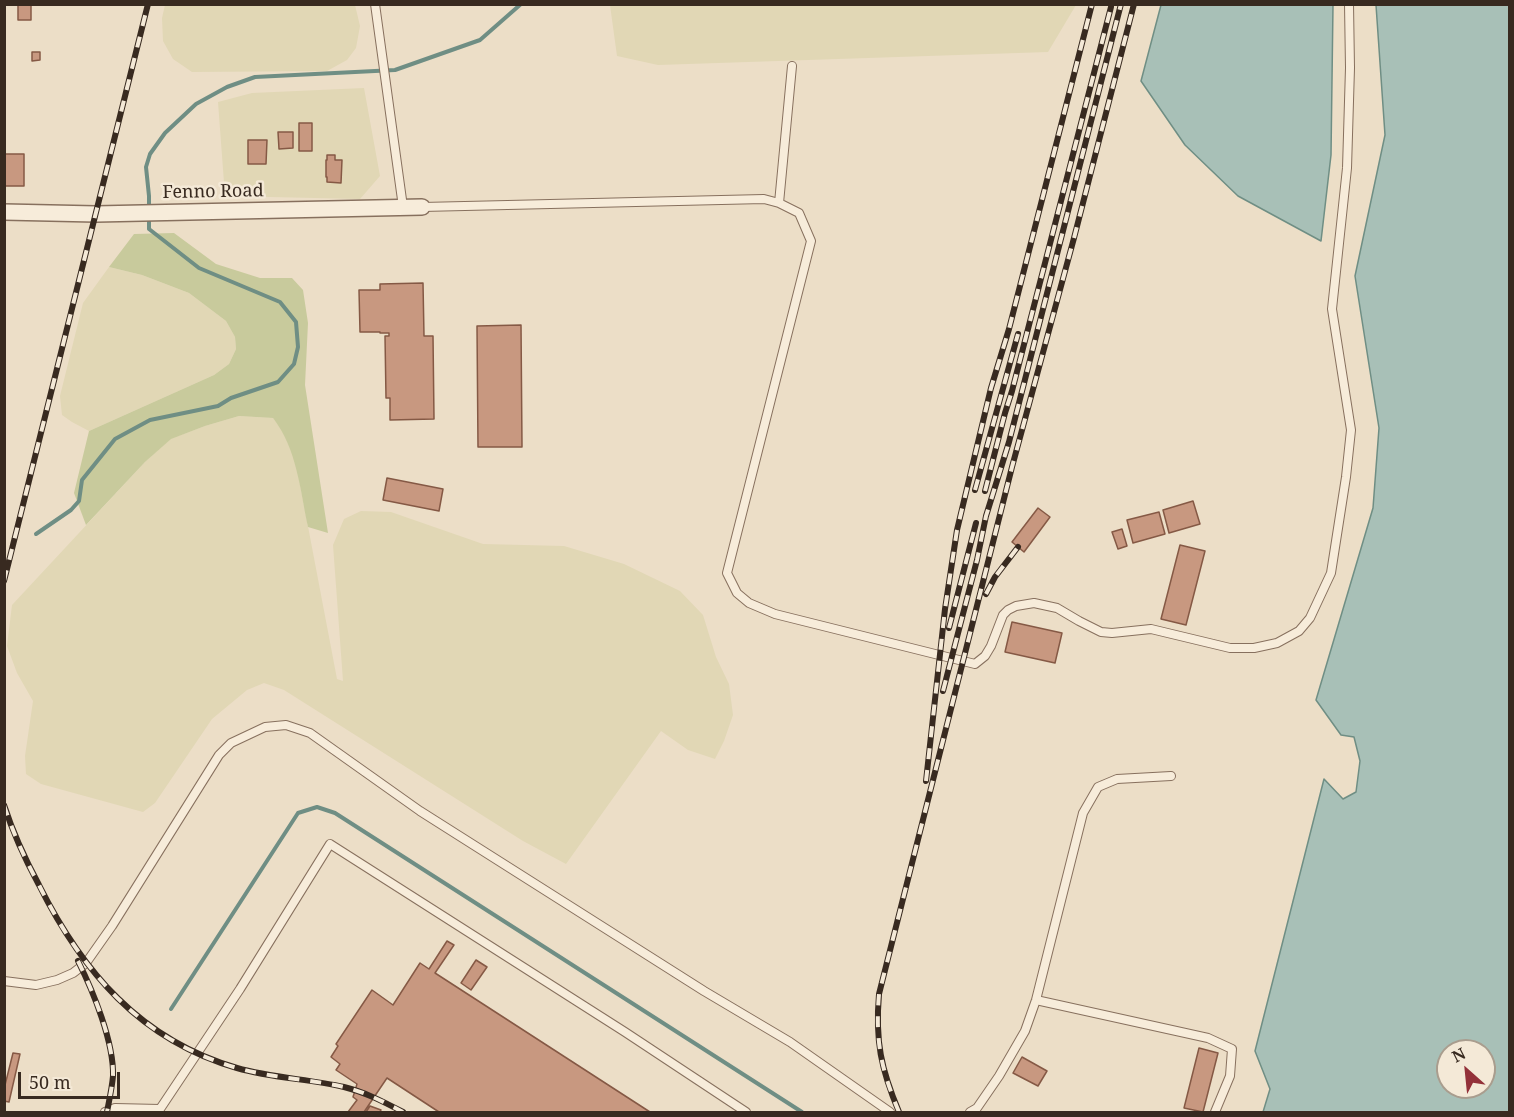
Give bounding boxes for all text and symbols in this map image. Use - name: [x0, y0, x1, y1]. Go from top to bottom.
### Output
- street label: Fenno Road: [162, 180, 264, 204]
- north arrow: [1436, 1039, 1496, 1099]
- text: N: [1448, 1042, 1469, 1067]
- scale bar: [21, 1060, 123, 1098]
- text: 50 m: [29, 1070, 71, 1094]

